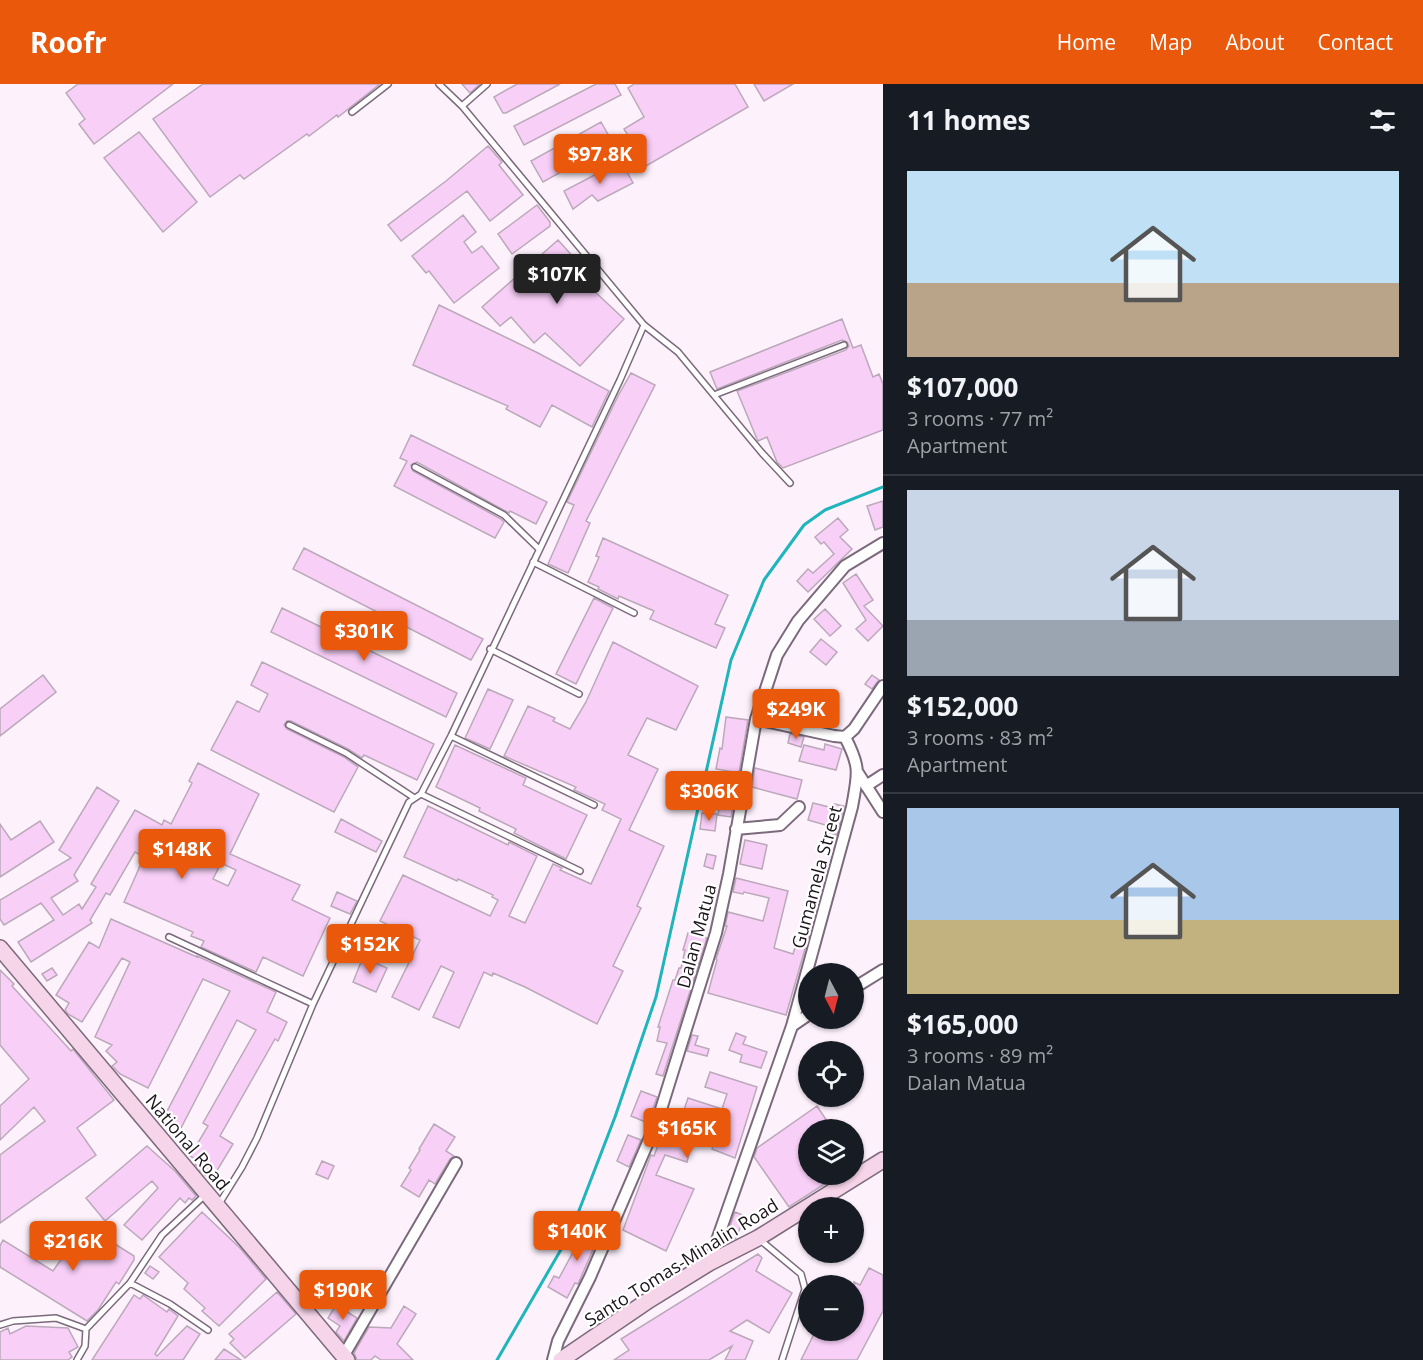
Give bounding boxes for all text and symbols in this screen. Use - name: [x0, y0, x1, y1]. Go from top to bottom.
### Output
- text: Roofr: [30, 23, 107, 61]
- text: Home: [1057, 28, 1116, 56]
- text: Map: [1149, 28, 1192, 56]
- text: About: [1225, 28, 1285, 56]
- text: Contact: [1318, 28, 1393, 56]
- text: 11 homes: [907, 102, 1031, 138]
- icon: filters: [1366, 104, 1399, 137]
- pin: $97.8K: [551, 134, 649, 185]
- text: $97.8K: [568, 140, 632, 167]
- icon: home: [1099, 210, 1207, 318]
- pin: $107K: [515, 254, 599, 305]
- text: $107K: [527, 260, 587, 287]
- text: $107,000: [907, 369, 1018, 405]
- text: 3 rooms · 77 m²: [907, 405, 1053, 432]
- text: Apartment: [907, 432, 1007, 459]
- icon: home: [1099, 529, 1207, 637]
- pin: $301K: [322, 611, 406, 662]
- text: $301K: [334, 617, 394, 644]
- text: $152,000: [907, 688, 1018, 724]
- pin: $249K: [754, 689, 838, 740]
- text: $249K: [766, 695, 826, 722]
- text: 3 rooms · 83 m²: [907, 724, 1053, 751]
- text: Apartment: [907, 751, 1007, 778]
- pin: $306K: [667, 771, 751, 822]
- text: $306K: [679, 777, 739, 804]
- street label: Gumamela Street: [785, 803, 847, 951]
- pin: $148K: [140, 829, 224, 880]
- text: $148K: [152, 835, 212, 862]
- icon: home: [1099, 847, 1207, 955]
- street label: Dalan Matua: [671, 881, 721, 991]
- pin: $152K: [328, 924, 412, 975]
- text: $152K: [340, 930, 400, 957]
- north arrow: [798, 963, 864, 1029]
- map controls: [798, 963, 864, 1341]
- text: $165,000: [907, 1006, 1018, 1042]
- button: locate: [798, 1041, 864, 1107]
- text: 3 rooms · 89 m²: [907, 1042, 1053, 1069]
- text: Dalan Matua: [907, 1069, 1026, 1096]
- street label: National Road: [141, 1089, 235, 1195]
- pin: $165K: [645, 1108, 729, 1159]
- text: $165K: [657, 1114, 717, 1141]
- button: layers: [798, 1119, 864, 1185]
- street label: Santo Tomas-Minalin Road: [580, 1192, 782, 1332]
- button: +: [798, 1197, 864, 1263]
- pin: $140K: [535, 1211, 619, 1262]
- text: $140K: [547, 1217, 607, 1244]
- pin: $216K: [31, 1221, 115, 1272]
- text: $216K: [43, 1227, 103, 1254]
- pin: $190K: [301, 1270, 385, 1321]
- button: −: [798, 1275, 864, 1341]
- text: $190K: [313, 1276, 373, 1303]

